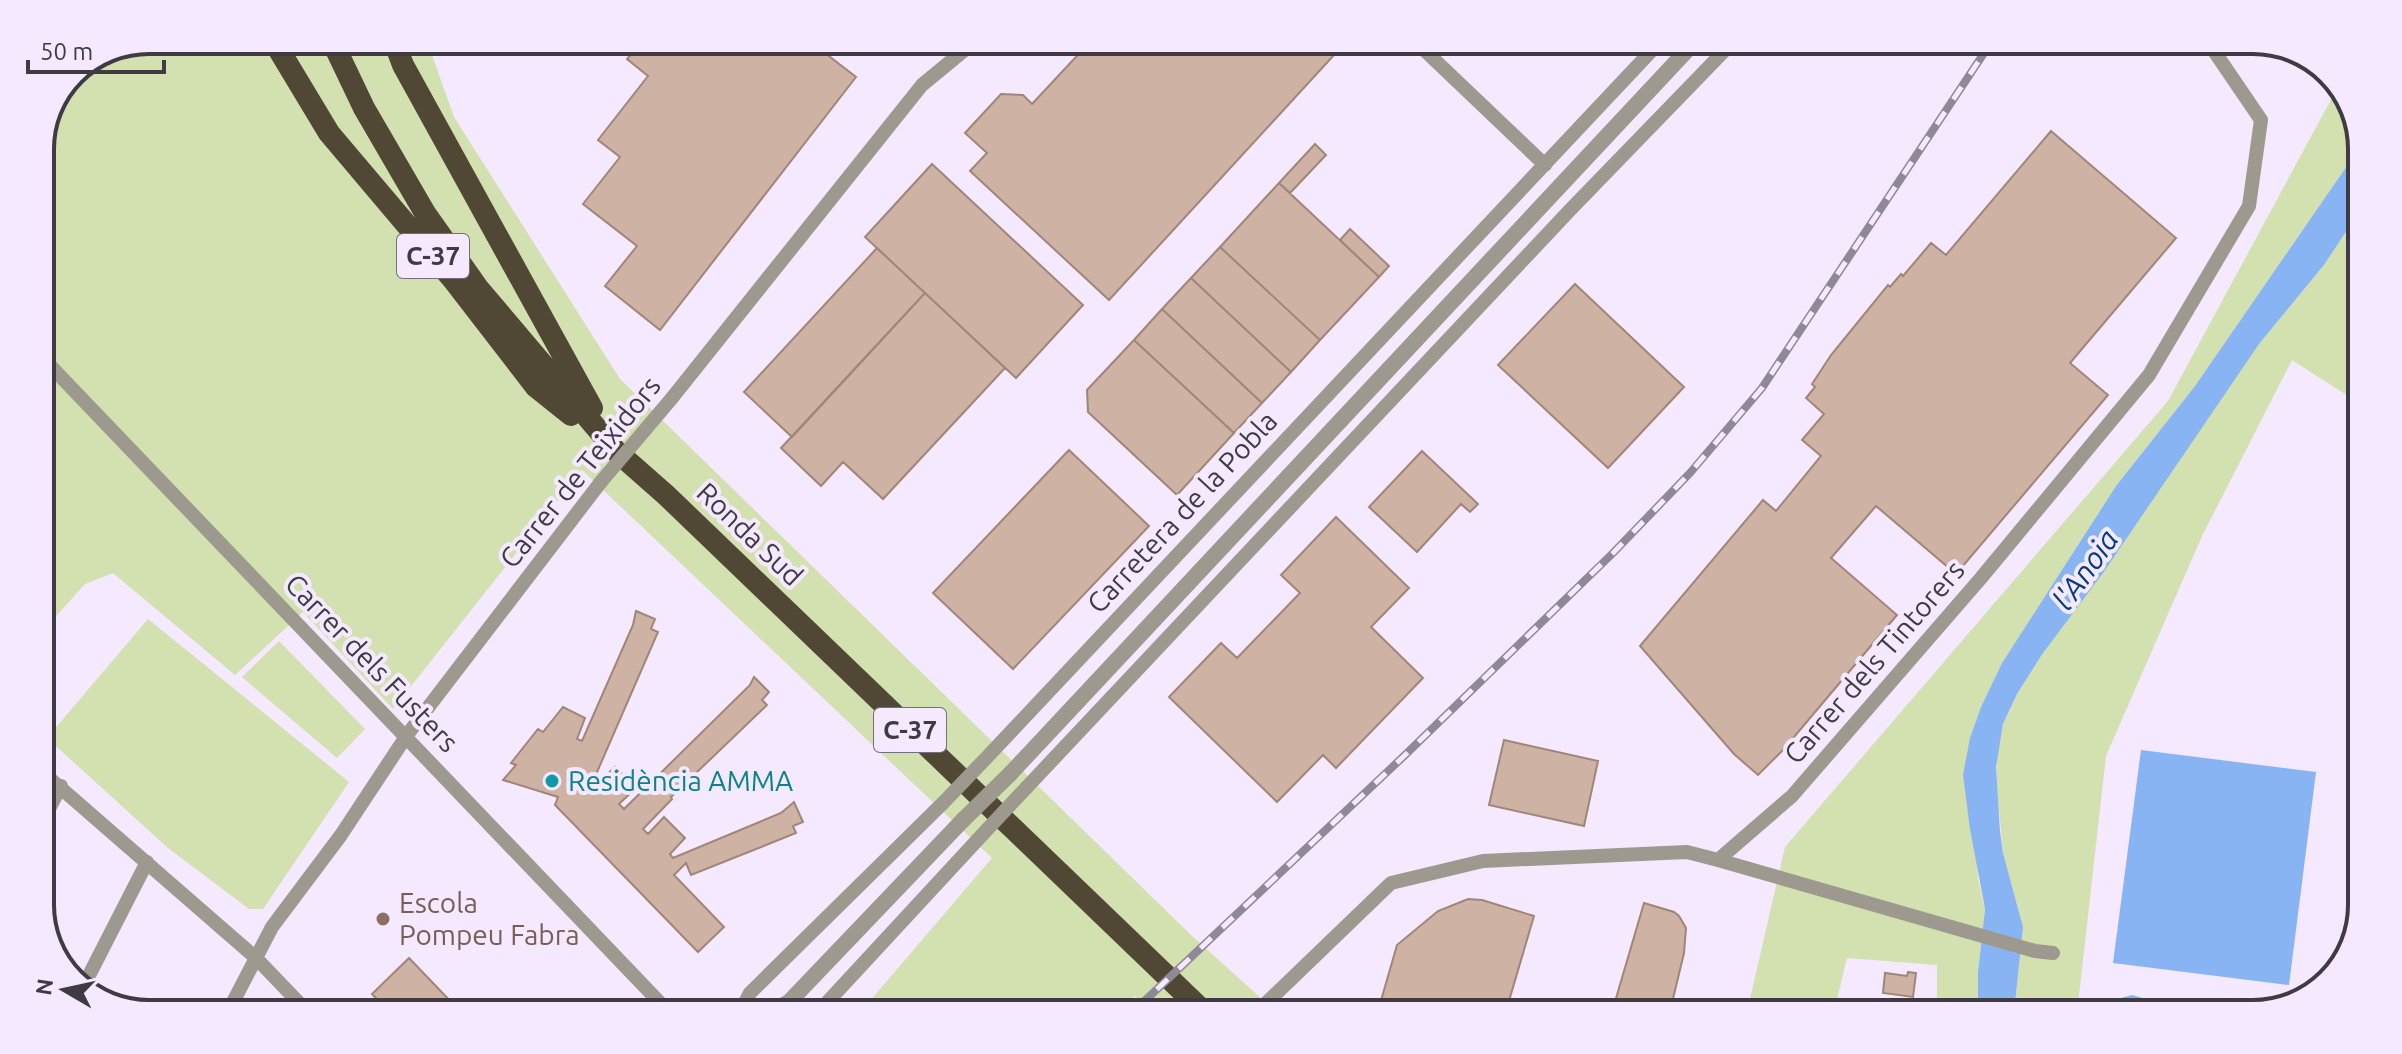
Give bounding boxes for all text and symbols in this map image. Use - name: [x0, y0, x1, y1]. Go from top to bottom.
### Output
- scale bar: [28, 24, 164, 74]
- text: 50 m: [40, 38, 93, 65]
- road number: C-37: [397, 234, 469, 278]
- street label: Carrer de Teixidors: [493, 370, 666, 573]
- street label: Carretera de la Pobla: [1080, 405, 1283, 619]
- street label: Ronda Sud: [691, 476, 809, 591]
- water label: l'Anoia: [2046, 523, 2125, 616]
- street label: Carrer dels Tintorers: [1777, 554, 1970, 769]
- street label: Carrer dels Fusters: [280, 567, 465, 758]
- road number: C-37: [874, 708, 946, 752]
- place label: Residència AMMA: [568, 765, 793, 796]
- marker: Residència AMMA: [543, 772, 561, 790]
- place label: Escola Pompeu Fabra: [399, 887, 580, 950]
- marker: Escola Pompeu Fabra: [374, 910, 392, 928]
- north arrow: [24, 950, 104, 1030]
- text: N: [30, 977, 57, 997]

